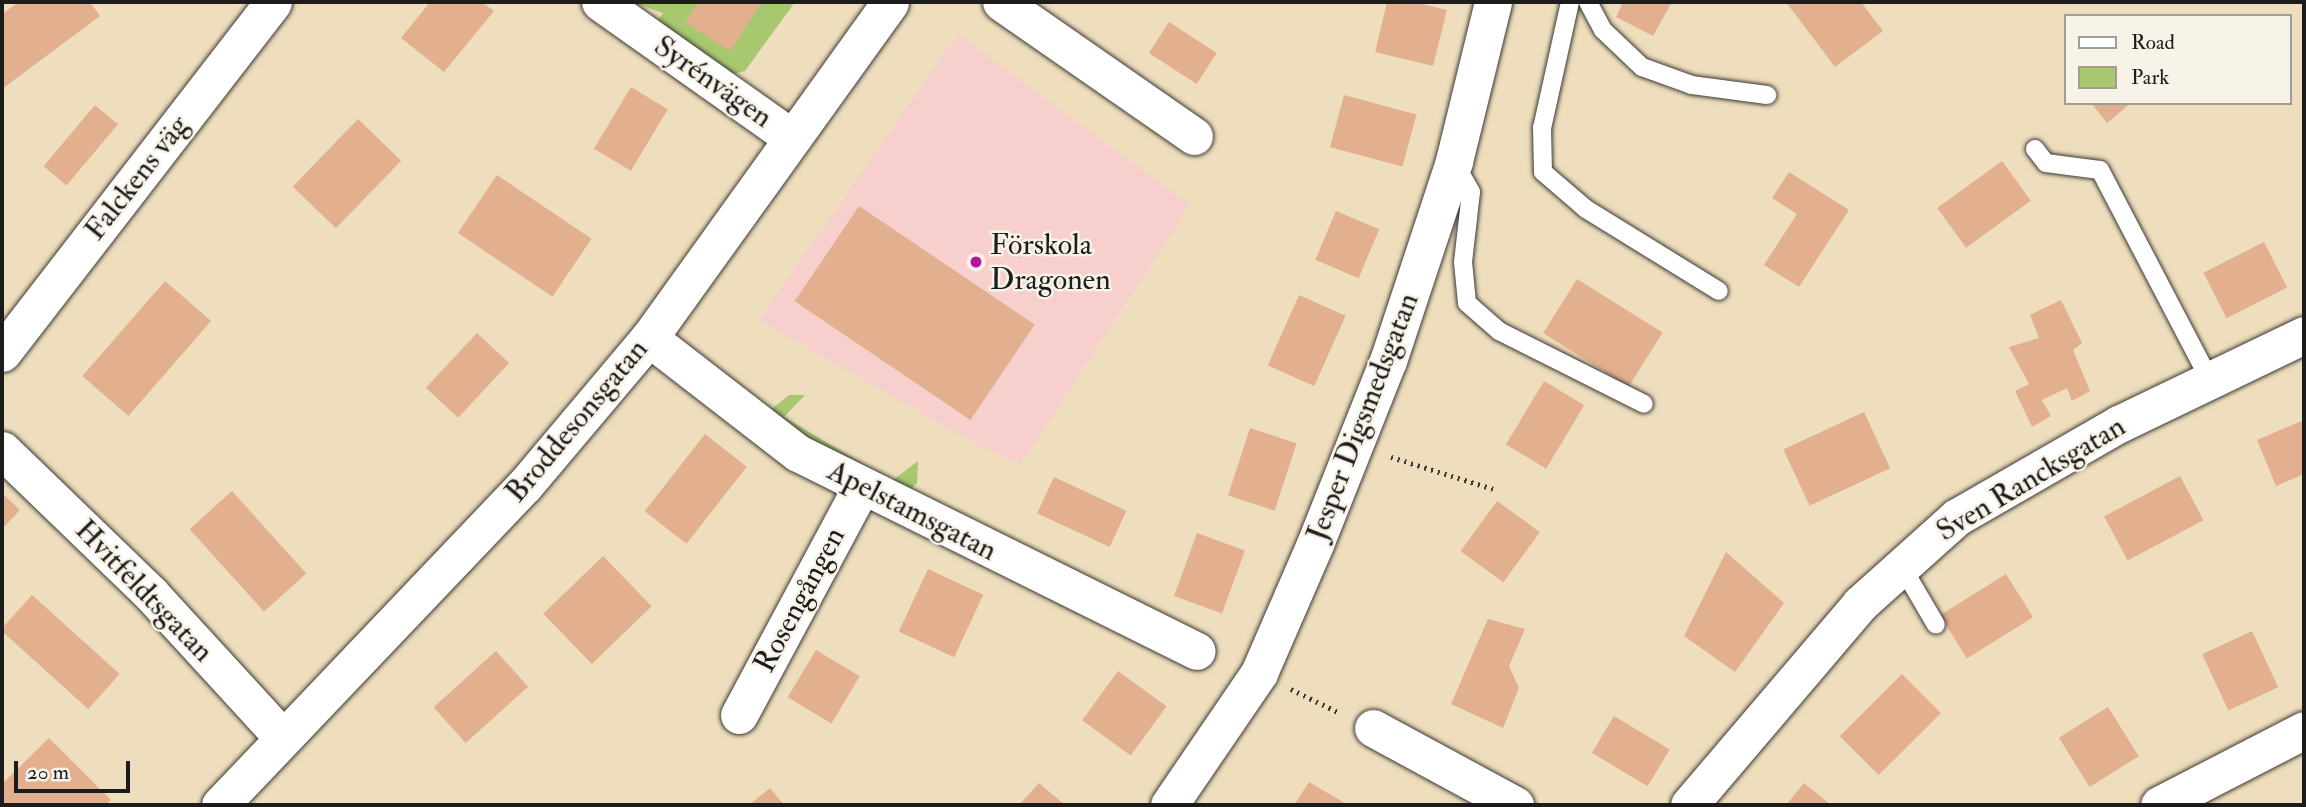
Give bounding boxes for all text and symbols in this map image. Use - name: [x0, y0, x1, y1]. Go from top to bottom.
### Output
- legend: [2064, 14, 2292, 105]
- street label: Syrénvägen: [647, 28, 779, 136]
- text: Road: [2131, 29, 2175, 56]
- text: Park: [2131, 64, 2169, 91]
- street label: Falckens väg: [77, 108, 197, 248]
- place label: Förskola Dragonen: [990, 227, 1111, 298]
- marker: Förskola Dragonen: [968, 254, 984, 270]
- street label: Jesper Digsmedsgatan: [1299, 288, 1427, 546]
- street label: Broddesonsgatan: [498, 332, 656, 510]
- street label: Sven Rancksgatan: [1930, 409, 2132, 549]
- street label: Apelstamsgatan: [821, 453, 1003, 569]
- street label: Hvitfeldtsgatan: [67, 512, 221, 670]
- street label: Rosengången: [747, 521, 853, 679]
- scale bar: [18, 748, 133, 792]
- text: 20 m: [27, 759, 69, 786]

